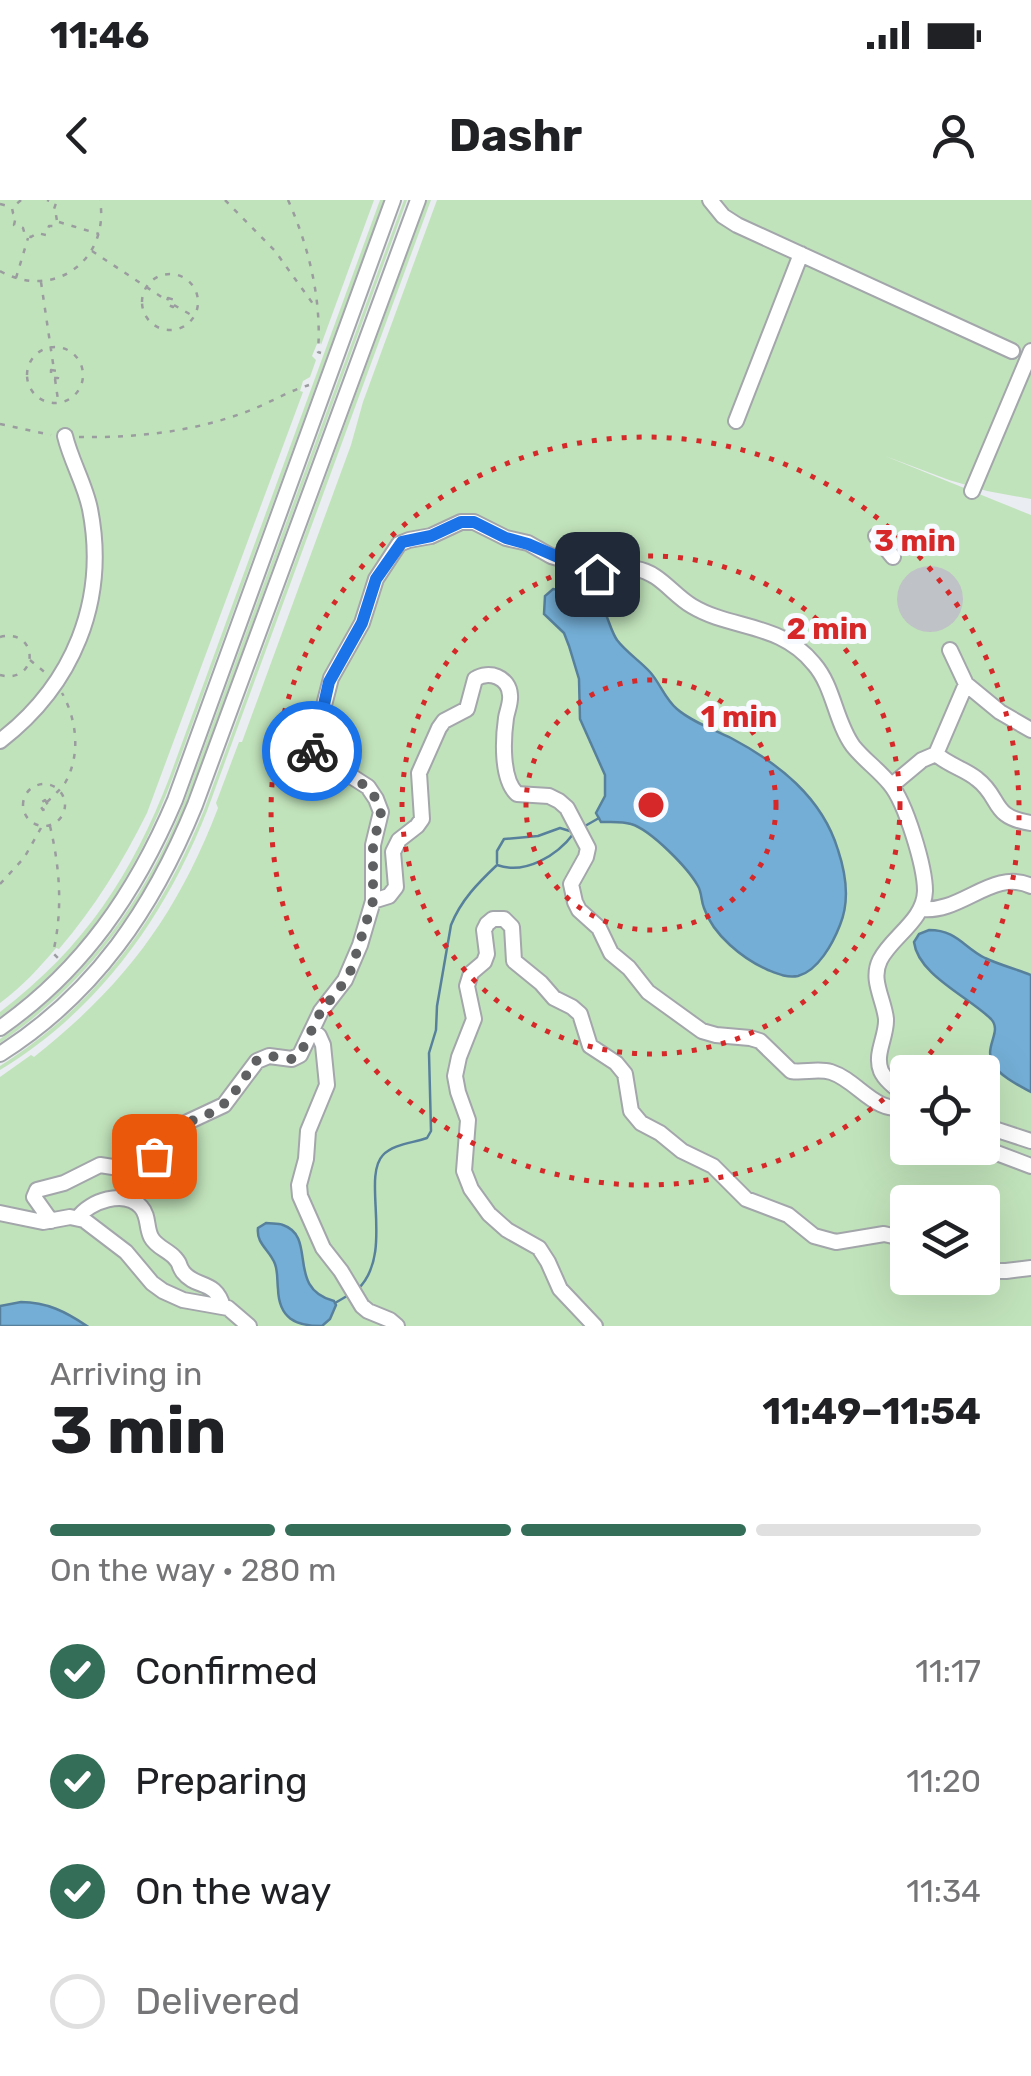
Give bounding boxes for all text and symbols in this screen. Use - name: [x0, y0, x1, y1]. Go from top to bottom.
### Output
- text: 11:46: [50, 12, 150, 58]
- icon: back: [50, 108, 105, 163]
- icon: person: [926, 108, 981, 163]
- text: Dashr: [449, 109, 582, 162]
- text: 3 min: [874, 523, 956, 559]
- pin: [555, 532, 640, 617]
- icon: home: [570, 547, 625, 602]
- text: 2 min: [786, 611, 868, 647]
- text: 1 min: [701, 699, 777, 735]
- courier: [262, 701, 362, 801]
- icon: bike: [285, 724, 340, 779]
- centre of rings: [633, 787, 669, 823]
- map controls: [890, 1055, 1000, 1295]
- button: locate: [890, 1055, 1000, 1165]
- pin: [112, 1114, 197, 1199]
- icon: bag: [127, 1129, 182, 1184]
- button: layers: [890, 1185, 1000, 1295]
- text: Arriving in: [50, 1355, 202, 1393]
- text: 11:49–11:54: [762, 1388, 981, 1434]
- text: 3 min: [50, 1392, 227, 1469]
- text: On the way · 280 m: [50, 1551, 337, 1589]
- icon: check: [50, 1644, 105, 1699]
- text: Confirmed: [135, 1648, 318, 1694]
- text: 11:17: [915, 1652, 981, 1690]
- icon: check: [50, 1754, 105, 1809]
- text: Preparing: [135, 1758, 308, 1804]
- text: 11:20: [906, 1762, 981, 1800]
- icon: check: [50, 1864, 105, 1919]
- text: On the way: [135, 1868, 331, 1914]
- text: 11:34: [906, 1872, 981, 1910]
- text: Delivered: [135, 1978, 300, 2024]

